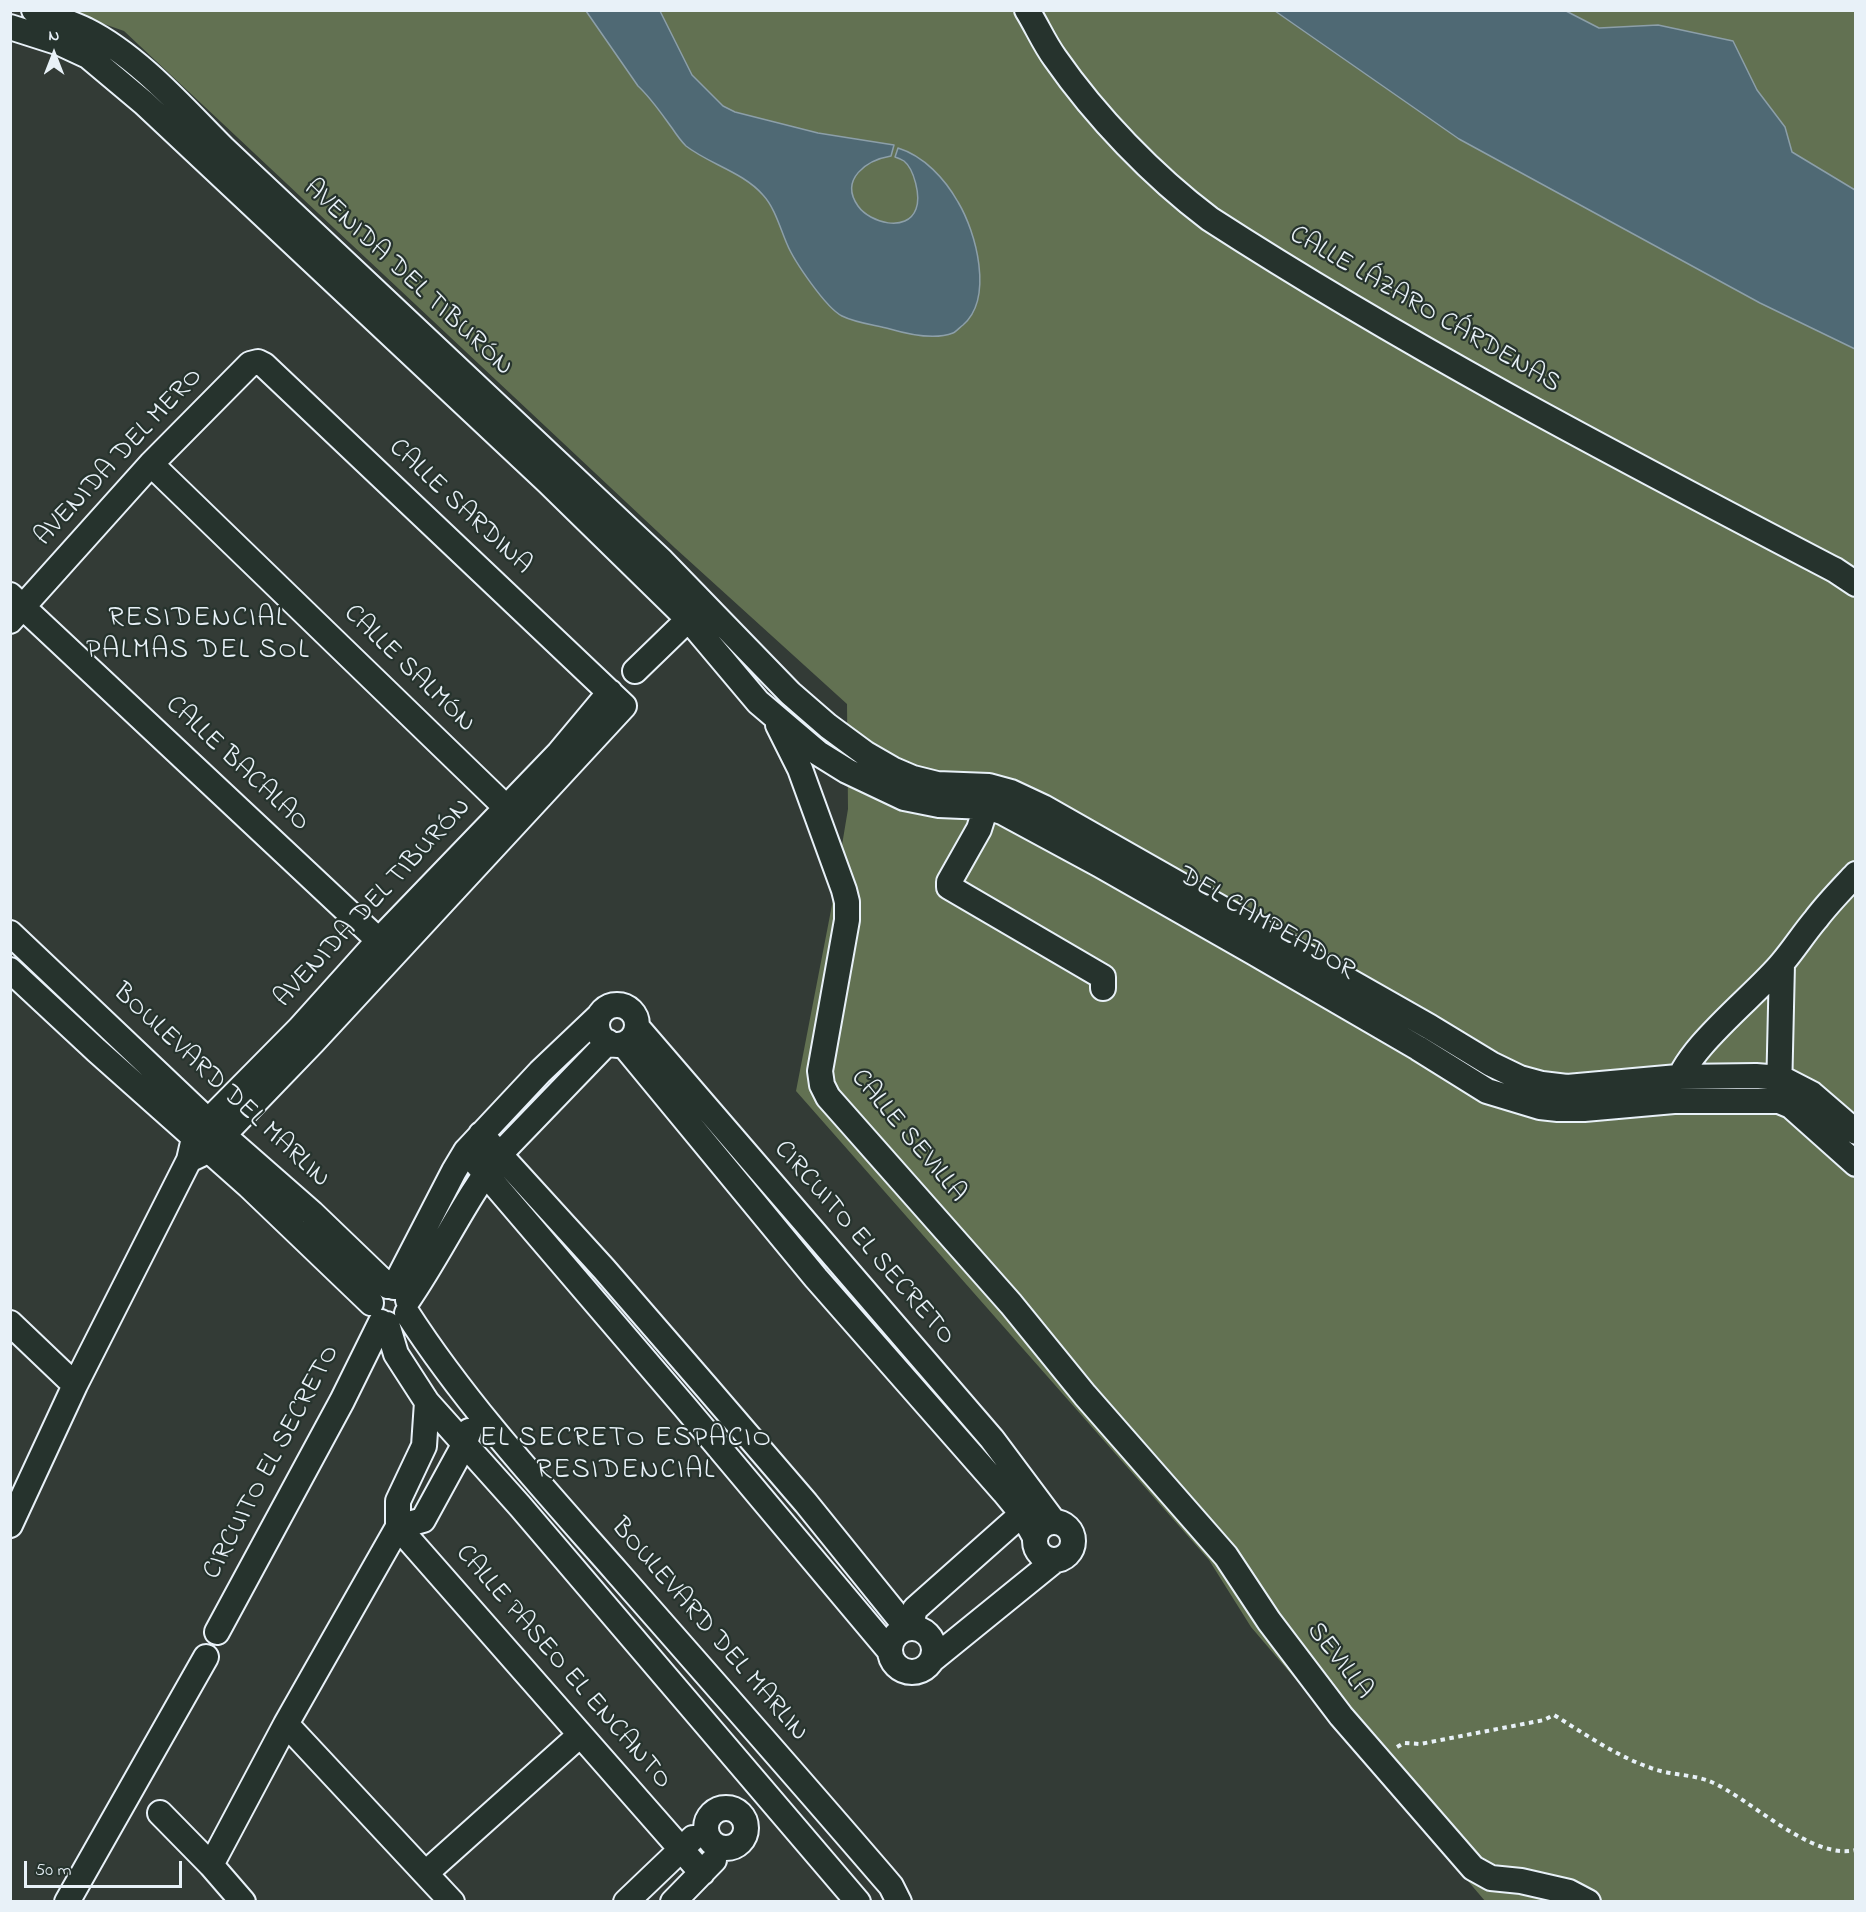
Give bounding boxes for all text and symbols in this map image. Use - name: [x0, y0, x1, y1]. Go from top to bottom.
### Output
- north arrow: [24, 24, 84, 84]
- text: N: [49, 24, 59, 48]
- street label: AVENIDA DEL TIBURÓN: [296, 174, 518, 384]
- street label: CALLE LÁZARO CÁRDENAS: [1283, 220, 1565, 402]
- street label: AVENIDA DEL MERO: [29, 362, 211, 554]
- street label: CALLE SARDINA: [380, 433, 538, 583]
- street label: CALLE SALMÓN: [335, 599, 481, 741]
- district label: RESIDENCIAL PALMAS DEL SOL: [86, 603, 310, 669]
- street label: CALLE BACALAO: [157, 690, 315, 840]
- street label: AVENIDA DEL TIBURÓN: [269, 793, 479, 1015]
- street label: DEL CAMPEADOR: [1172, 861, 1360, 989]
- street label: BOULEVARD DEL MARLIN: [105, 978, 335, 1196]
- street label: CALLE SEVILLA: [842, 1064, 972, 1210]
- street label: CIRCUITO EL SECRETO: [765, 1135, 961, 1353]
- street label: CIRCUITO EL SECRETO: [198, 1340, 348, 1586]
- district label: EL SECRETO ESPACIO RESIDENCIAL: [480, 1423, 772, 1489]
- street label: BOULEVARD DEL MARLIN: [602, 1513, 814, 1749]
- street label: CALLE PASEO EL ENCANTO: [447, 1539, 677, 1797]
- street label: SEVILLA: [1298, 1617, 1378, 1707]
- scale bar: [27, 1849, 184, 1887]
- text: 50 m: [35, 1858, 72, 1884]

